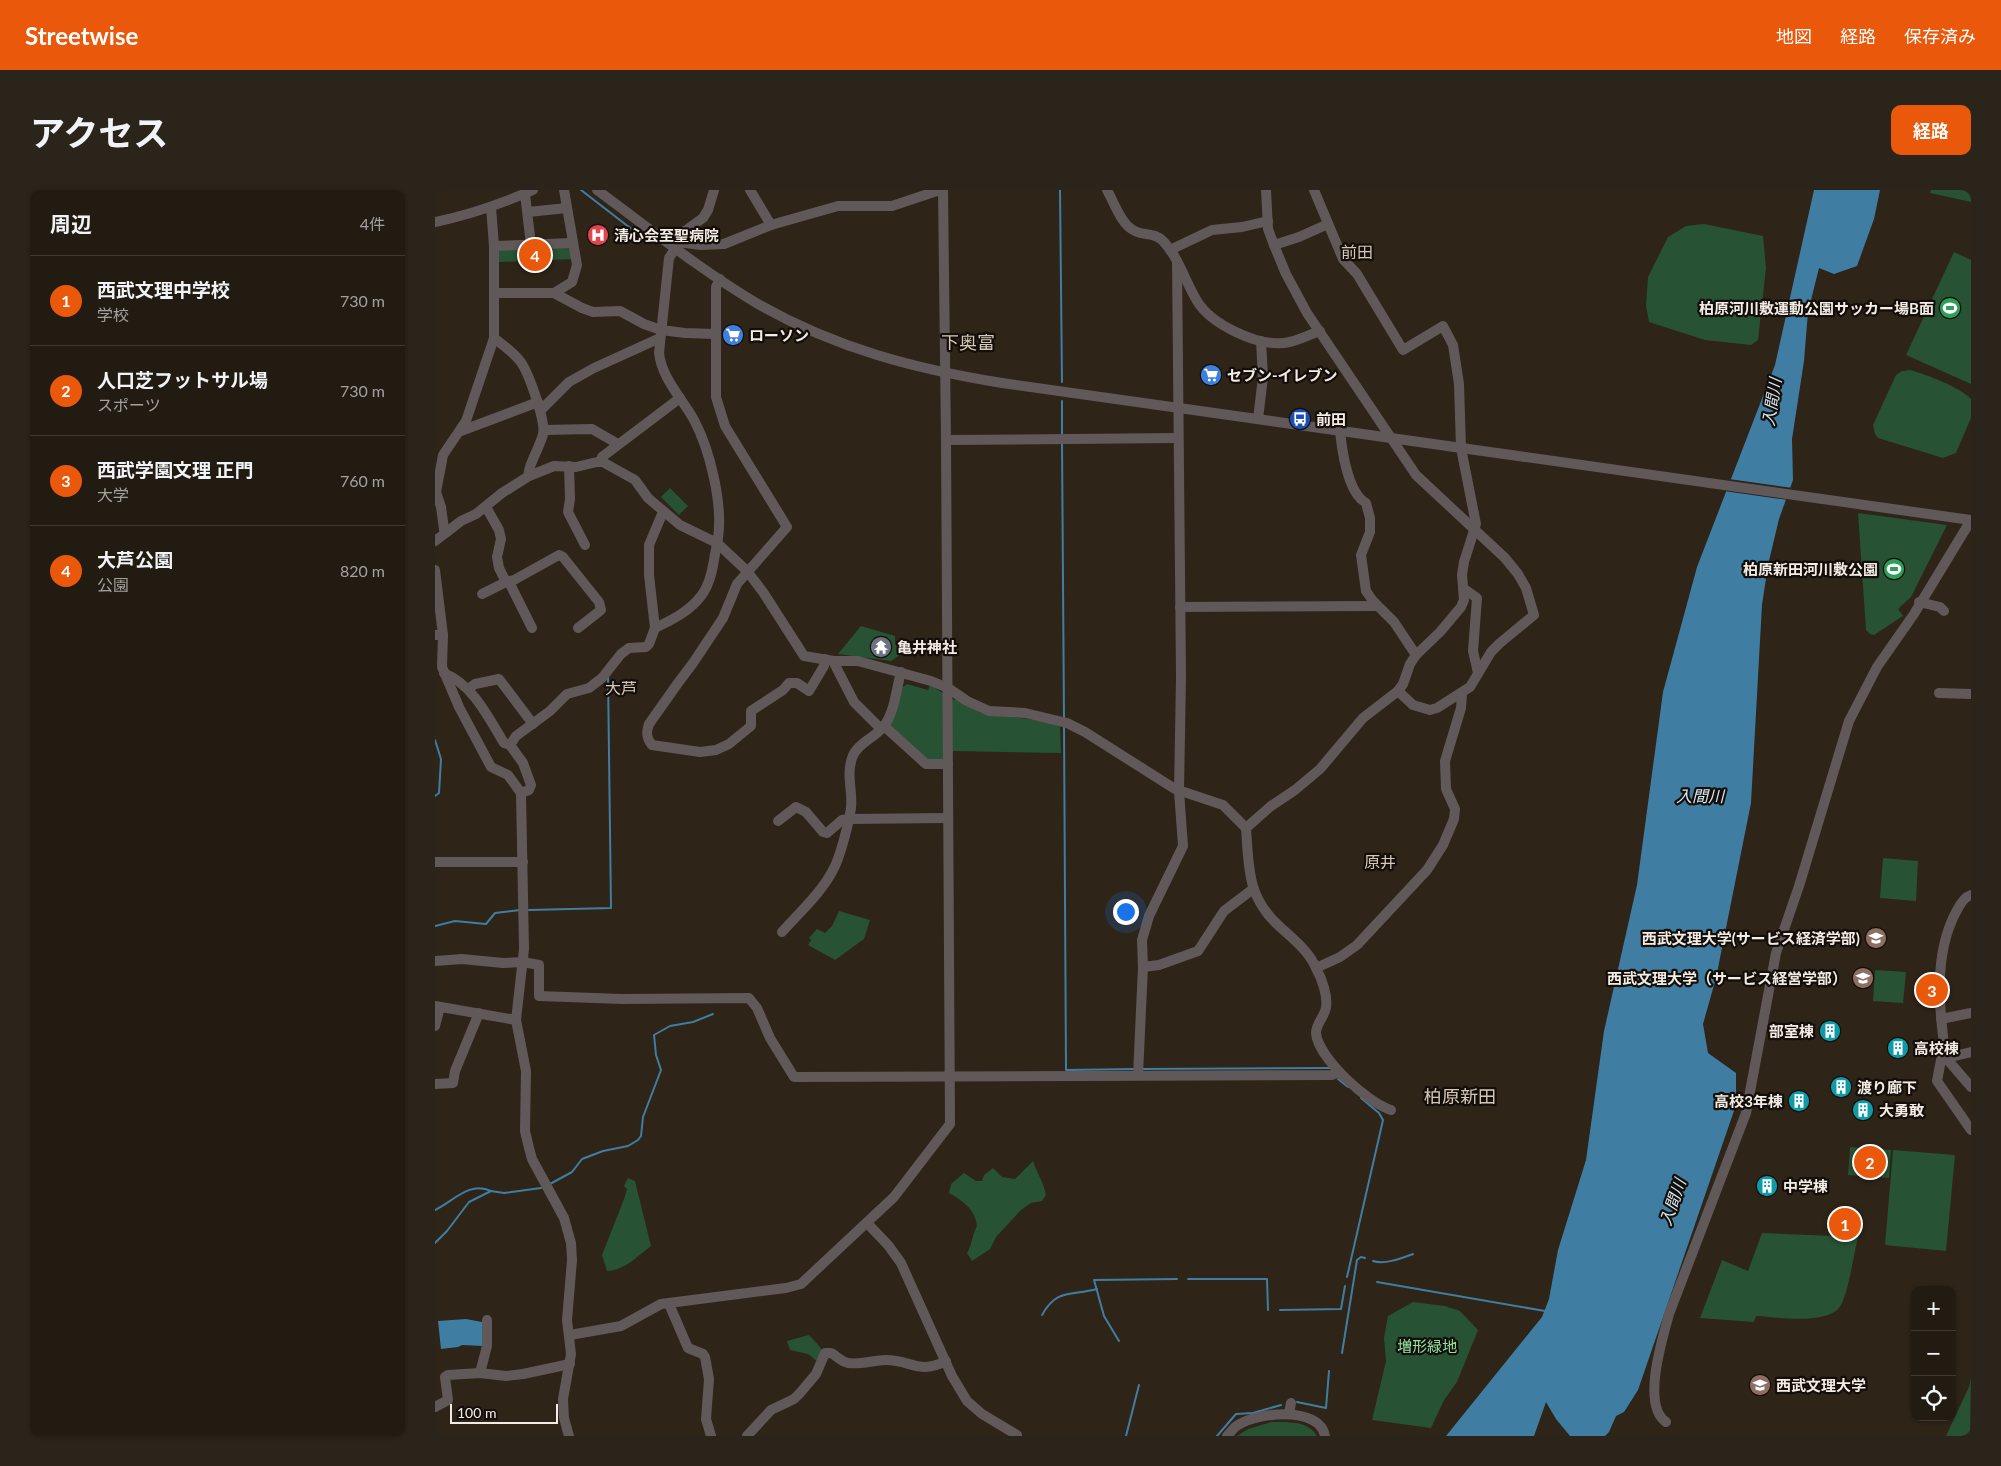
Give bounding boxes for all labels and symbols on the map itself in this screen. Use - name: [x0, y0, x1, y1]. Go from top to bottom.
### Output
- hospital icon: 清心会至聖病院: [586, 223, 610, 247]
- place label: 清心会至聖病院: [614, 226, 719, 244]
- pin: 4: [519, 236, 551, 274]
- district label: 前田: [1341, 242, 1373, 261]
- sports icon: 柏原河川敷運動公園サッカー場B面: [1938, 296, 1962, 320]
- place label: 柏原河川敷運動公園サッカー場B面: [1699, 299, 1934, 317]
- supermarket icon: ローソン: [721, 323, 745, 347]
- place label: ローソン: [749, 326, 809, 344]
- district label: 下奥富: [941, 331, 995, 353]
- supermarket icon: セブン-イレブン: [1199, 363, 1223, 387]
- place label: セブン-イレブン: [1227, 366, 1338, 384]
- water label: 入間川: [1758, 375, 1784, 427]
- bus stop icon: 前田: [1288, 407, 1312, 431]
- place label: 前田: [1316, 410, 1346, 428]
- sports icon: 柏原新田河川敷公園: [1882, 557, 1906, 581]
- place label: 柏原新田河川敷公園: [1743, 560, 1878, 578]
- temple icon: 亀井神社: [869, 635, 893, 659]
- place label: 亀井神社: [897, 638, 957, 656]
- district label: 大芦: [605, 678, 637, 697]
- water label: 入間川: [1676, 786, 1726, 805]
- district label: 原井: [1364, 852, 1396, 871]
- your location: [1113, 899, 1139, 925]
- school or university icon: 西武文理大学(サービス経済学部): [1864, 926, 1888, 950]
- place label: 西武文理大学(サービス経済学部): [1642, 929, 1860, 947]
- school or university icon: 西武文理大学（サービス経営学部）: [1851, 966, 1875, 990]
- place label: 西武文理大学（サービス経営学部）: [1607, 969, 1847, 987]
- pin: 3: [1916, 971, 1948, 1009]
- building icon: 部室棟: [1818, 1019, 1842, 1043]
- place label: 部室棟: [1769, 1022, 1814, 1040]
- building icon: 高校棟: [1886, 1036, 1910, 1060]
- place label: 高校棟: [1914, 1039, 1959, 1057]
- building icon: 渡り廊下: [1829, 1075, 1853, 1099]
- place label: 渡り廊下: [1857, 1078, 1917, 1096]
- district label: 柏原新田: [1424, 1085, 1496, 1107]
- building icon: 高校3年棟: [1787, 1089, 1811, 1113]
- place label: 高校3年棟: [1714, 1092, 1783, 1110]
- building icon: 大勇敢: [1851, 1098, 1875, 1122]
- place label: 大勇敢: [1879, 1101, 1924, 1119]
- pin: 2: [1854, 1143, 1886, 1181]
- water label: 入間川: [1655, 1174, 1689, 1228]
- building icon: 中学棟: [1755, 1174, 1779, 1198]
- place label: 中学棟: [1783, 1177, 1828, 1195]
- pin: 1: [1829, 1205, 1861, 1243]
- park label: 増形緑地: [1397, 1337, 1457, 1355]
- school or university icon: 西武文理大学: [1748, 1373, 1772, 1397]
- place label: 西武文理大学: [1776, 1376, 1866, 1394]
- scale bar: [450, 1401, 557, 1424]

